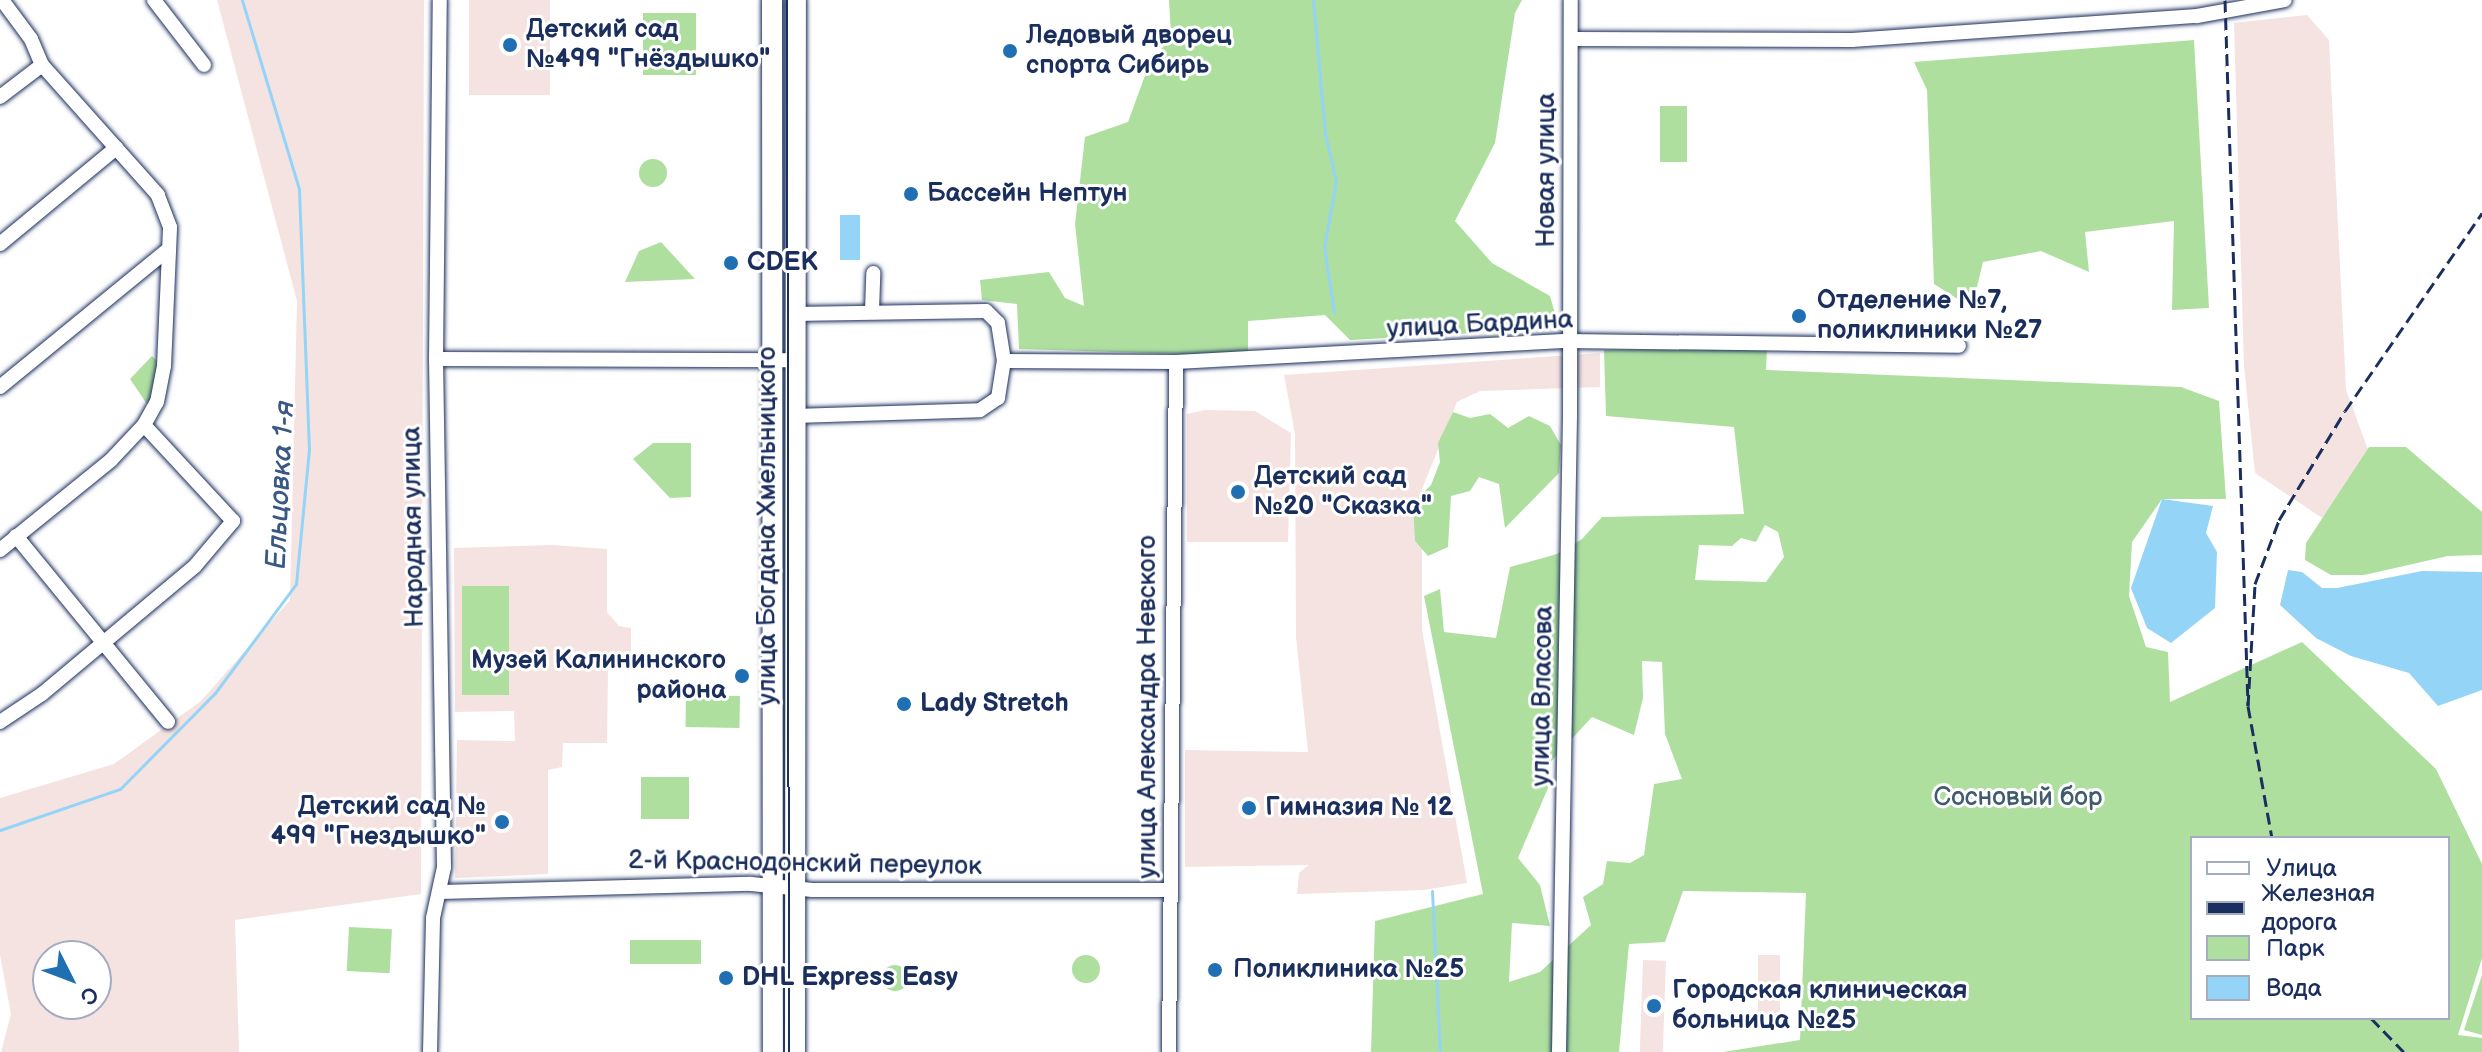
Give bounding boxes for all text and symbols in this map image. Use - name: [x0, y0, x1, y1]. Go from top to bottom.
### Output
- place label: Детский сад №499 "Гнёздышко": [526, 14, 770, 76]
- place label: Ледовый дворец спорта Сибирь: [1026, 20, 1232, 82]
- marker: Детский сад №499 "Гнёздышко": [501, 36, 519, 54]
- marker: Ледовый дворец спорта Сибирь: [1001, 42, 1019, 60]
- street label: Новая улица: [1531, 92, 1563, 248]
- place label: Бассейн Нептун: [927, 178, 1128, 210]
- marker: Бассейн Нептун: [902, 185, 920, 203]
- place label: CDEK: [747, 247, 818, 279]
- marker: CDEK: [722, 254, 740, 272]
- place label: Отделение №7, поликлиники №27: [1817, 285, 2042, 346]
- street label: улица Бардина: [1386, 305, 1574, 345]
- marker: Отделение №7, поликлиники №27: [1788, 305, 1810, 327]
- street label: улица Богдана Хмельницкого: [752, 347, 784, 705]
- water label: Ельцовка 1-я: [260, 400, 302, 570]
- street label: Народная улица: [397, 426, 431, 628]
- place label: Детский сад №20 "Сказка": [1254, 461, 1432, 522]
- marker: Детский сад №20 "Сказка": [1229, 483, 1247, 501]
- street label: улица Александра Невского: [1132, 535, 1164, 879]
- street label: улица Власова: [1526, 605, 1560, 787]
- place label: Музей Калининского района: [471, 645, 726, 706]
- marker: Музей Калининского района: [733, 667, 751, 685]
- place label: Lady Stretch: [920, 688, 1069, 720]
- marker: Lady Stretch: [895, 695, 913, 713]
- park label: Сосновый бор: [1934, 782, 2102, 814]
- place label: Детский сад № 499 "Гнездышко": [271, 791, 486, 852]
- place label: Гимназия № 12: [1265, 792, 1453, 824]
- marker: Гимназия № 12: [1240, 799, 1258, 817]
- marker: Детский сад № 499 "Гнездышко": [493, 813, 511, 831]
- legend: [2190, 836, 2450, 1020]
- street label: 2-й Краснодонский переулок: [628, 845, 982, 883]
- text: Улица: [2266, 854, 2337, 883]
- text: Железная дорога: [2261, 879, 2375, 937]
- text: Парк: [2266, 934, 2324, 963]
- north arrow: [32, 940, 112, 1020]
- place label: Поликлиника №25: [1233, 954, 1464, 986]
- marker: Поликлиника №25: [1204, 959, 1226, 981]
- place label: DHL Express Easy: [742, 962, 958, 994]
- marker: DHL Express Easy: [717, 969, 735, 987]
- text: Вода: [2266, 974, 2322, 1003]
- place label: Городская клиническая больница №25: [1672, 975, 1967, 1036]
- text: С: [74, 980, 104, 1010]
- marker: Городская клиническая больница №25: [1643, 995, 1665, 1017]

